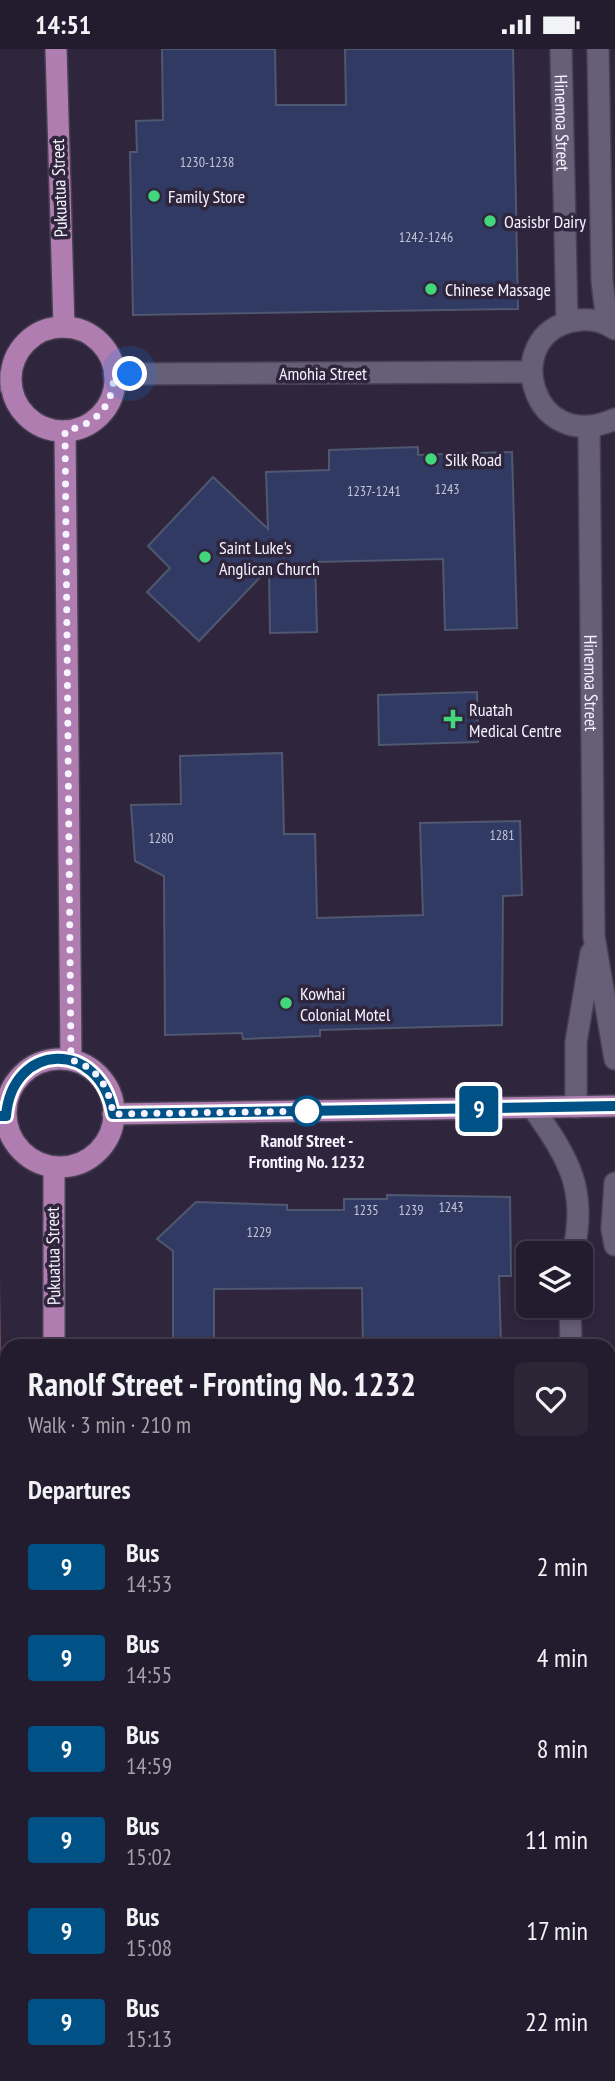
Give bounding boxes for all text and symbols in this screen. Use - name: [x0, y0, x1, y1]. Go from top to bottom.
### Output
- text: 14:51: [35, 8, 91, 41]
- street label: Hinemoa Street: [550, 74, 575, 172]
- street label: Pukuatua Street: [46, 138, 72, 238]
- house number: 1230-1238: [180, 153, 234, 171]
- place label: Family Store: [168, 185, 245, 208]
- marker: Family Store: [146, 188, 162, 204]
- place label: Oasisbr Dairy: [504, 210, 586, 233]
- marker: Oasisbr Dairy: [482, 213, 498, 229]
- house number: 1242-1246: [399, 228, 453, 246]
- place label: Chinese Massage: [445, 278, 551, 301]
- marker: Chinese Massage: [423, 281, 439, 297]
- your location: [112, 356, 147, 391]
- street label: Amohia Street: [279, 362, 367, 385]
- place label: Silk Road: [445, 448, 502, 471]
- marker: Silk Road: [423, 451, 439, 467]
- house number: 1243: [434, 480, 460, 498]
- house number: 1237-1241: [347, 482, 401, 500]
- place label: Saint Luke's Anglican Church: [219, 536, 320, 580]
- marker: Saint Luke's Anglican Church: [197, 549, 213, 565]
- street label: Hinemoa Street: [580, 635, 603, 732]
- place label: Ruatah Medical Centre: [469, 698, 562, 742]
- marker: Ruatah Medical Centre: [443, 709, 463, 729]
- house number: 1281: [489, 826, 515, 844]
- house number: 1280: [148, 829, 174, 847]
- place label: Kowhai Colonial Motel: [300, 982, 391, 1026]
- marker: Kowhai Colonial Motel: [278, 995, 294, 1011]
- line badge: 9: [456, 1086, 502, 1132]
- text: 9: [473, 1093, 485, 1124]
- marker: Ranolf Street - Fronting No. 1232: [292, 1096, 322, 1126]
- place label: Ranolf Street - Fronting No. 1232: [249, 1129, 365, 1173]
- house number: 1243: [438, 1198, 464, 1216]
- house number: 1235: [353, 1201, 379, 1219]
- house number: 1239: [398, 1201, 424, 1219]
- street label: Pukuatua Street: [41, 1207, 65, 1305]
- house number: 1229: [246, 1223, 272, 1241]
- map controls: [516, 1241, 593, 1318]
- button: layers: [516, 1241, 593, 1318]
- text: Ranolf Street - Fronting No. 1232: [28, 1362, 416, 1405]
- button: heart: [514, 1362, 588, 1436]
- text: Walk · 3 min · 210 m: [28, 1410, 191, 1439]
- text: Departures: [28, 1473, 131, 1506]
- text: Bus: [126, 1536, 159, 1569]
- text: 2 min: [537, 1550, 588, 1583]
- text: 9: [61, 1551, 72, 1582]
- text: 14:53: [126, 1569, 172, 1598]
- text: Bus: [126, 1627, 159, 1660]
- text: 4 min: [537, 1641, 588, 1674]
- text: 9: [61, 1642, 72, 1673]
- text: 14:55: [126, 1660, 172, 1689]
- text: Bus: [126, 1718, 159, 1751]
- text: 8 min: [537, 1732, 588, 1765]
- text: 9: [61, 1733, 72, 1764]
- text: 14:59: [126, 1751, 172, 1780]
- text: Bus: [126, 1809, 159, 1842]
- text: 11 min: [525, 1823, 588, 1856]
- text: 9: [61, 1824, 72, 1855]
- text: 15:02: [126, 1842, 172, 1871]
- text: Bus: [126, 1900, 159, 1933]
- text: 17 min: [526, 1914, 588, 1947]
- text: 9: [61, 1915, 72, 1946]
- text: 15:08: [126, 1933, 172, 1962]
- text: Bus: [126, 1991, 159, 2024]
- text: 22 min: [525, 2005, 588, 2038]
- text: 9: [61, 2006, 72, 2037]
- text: 15:13: [126, 2024, 172, 2053]

